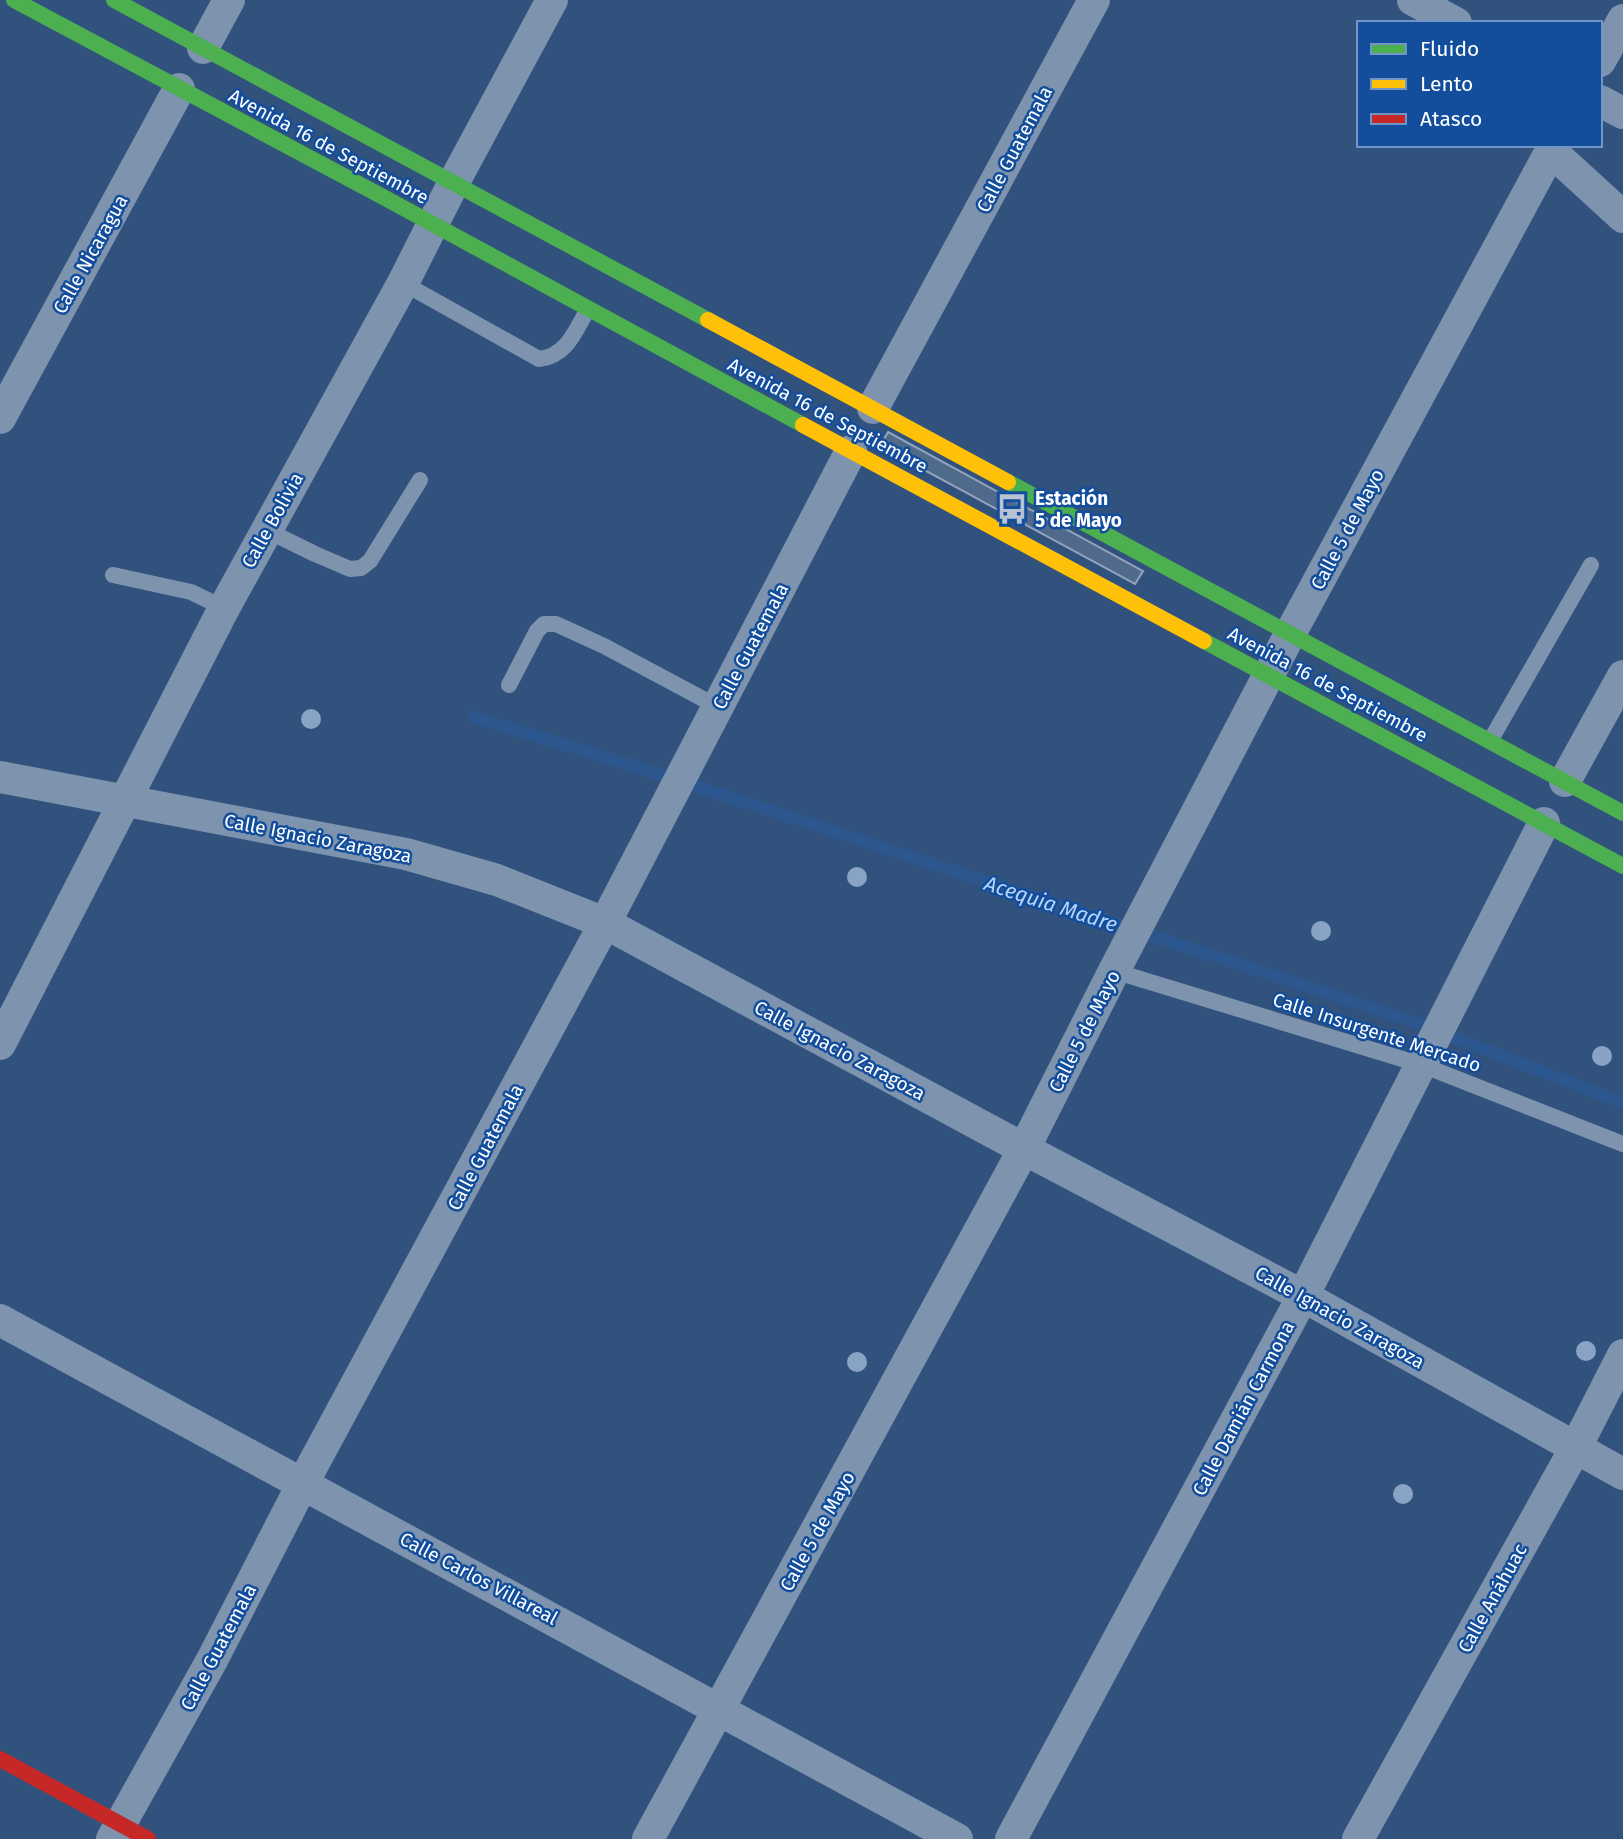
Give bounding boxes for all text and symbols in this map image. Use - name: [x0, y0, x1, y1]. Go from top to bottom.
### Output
- legend: [1357, 21, 1602, 147]
- text: Fluido: [1420, 36, 1479, 62]
- text: Lento: [1420, 71, 1473, 97]
- street label: Calle Guatemala: [972, 82, 1057, 216]
- street label: Avenida 16 de Septiembre: [225, 84, 433, 209]
- text: Atasco: [1420, 106, 1482, 132]
- street label: Calle Nicaragua: [48, 191, 133, 318]
- street label: Avenida 16 de Septiembre: [724, 353, 932, 478]
- street label: Calle 5 de Mayo: [1306, 465, 1389, 594]
- street label: Calle Bolivia: [237, 468, 308, 572]
- place label: Estación 5 de Mayo: [1035, 487, 1122, 532]
- bus stop icon: Estación 5 de Mayo: [995, 492, 1029, 526]
- street label: Calle Guatemala: [708, 579, 793, 713]
- street label: Avenida 16 de Septiembre: [1224, 622, 1432, 747]
- street label: Calle Ignacio Zaragoza: [222, 809, 413, 868]
- water label: Acequia Madre: [980, 870, 1121, 938]
- street label: Calle 5 de Mayo: [1044, 967, 1125, 1096]
- street label: Calle Insurgente Mercado: [1270, 988, 1484, 1077]
- street label: Calle Ignacio Zaragoza: [750, 996, 929, 1105]
- street label: Calle Guatemala: [443, 1080, 528, 1214]
- street label: Calle Ignacio Zaragoza: [1251, 1261, 1429, 1374]
- street label: Calle Damián Carmona: [1188, 1317, 1299, 1500]
- street label: Calle 5 de Mayo: [775, 1467, 860, 1595]
- street label: Calle Carlos Villareal: [396, 1527, 562, 1630]
- street label: Calle Anáhuac: [1453, 1540, 1532, 1657]
- street label: Calle Guatemala: [176, 1580, 261, 1714]

